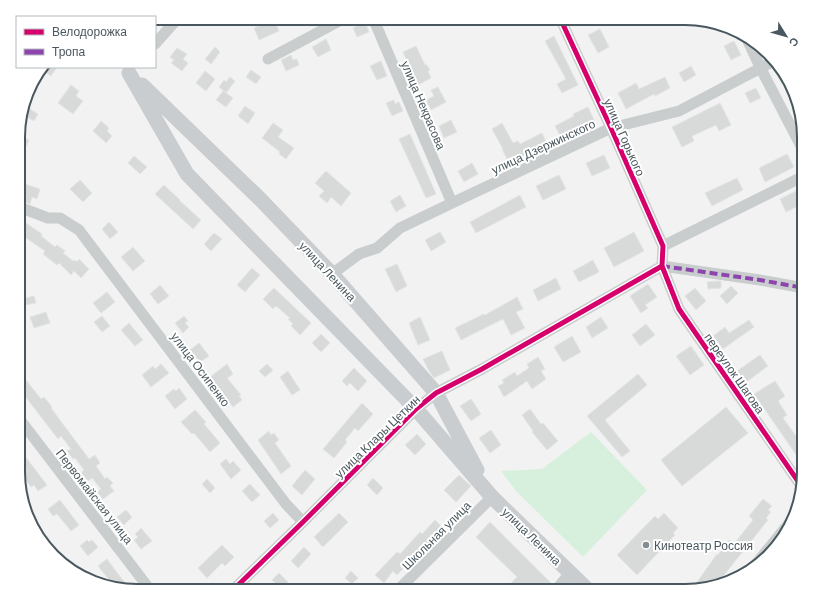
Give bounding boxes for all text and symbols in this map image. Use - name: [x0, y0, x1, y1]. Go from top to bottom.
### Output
- legend: [16, 16, 156, 68]
- north arrow: [766, 16, 806, 56]
- text: Велодорожка: [52, 24, 127, 39]
- text: С: [787, 35, 802, 49]
- text: Тропа: [52, 44, 86, 59]
- street label: улица Некрасова: [398, 59, 449, 152]
- street label: улица Горького: [601, 96, 649, 179]
- street label: улица Дзержинского: [489, 116, 598, 177]
- street label: улица Ленина: [296, 238, 359, 305]
- street label: улица Осипенко: [168, 329, 234, 410]
- street label: переулок Шагова: [701, 330, 768, 417]
- street label: улица Клары Цеткин: [332, 392, 423, 481]
- street label: Первомайская улица: [53, 446, 137, 547]
- street label: Школьная улица: [399, 498, 474, 573]
- street label: улица Ленина: [499, 504, 565, 569]
- place label: Кинотеатр Россия: [654, 538, 753, 553]
- marker: Кинотеатр Россия: [641, 540, 651, 550]

